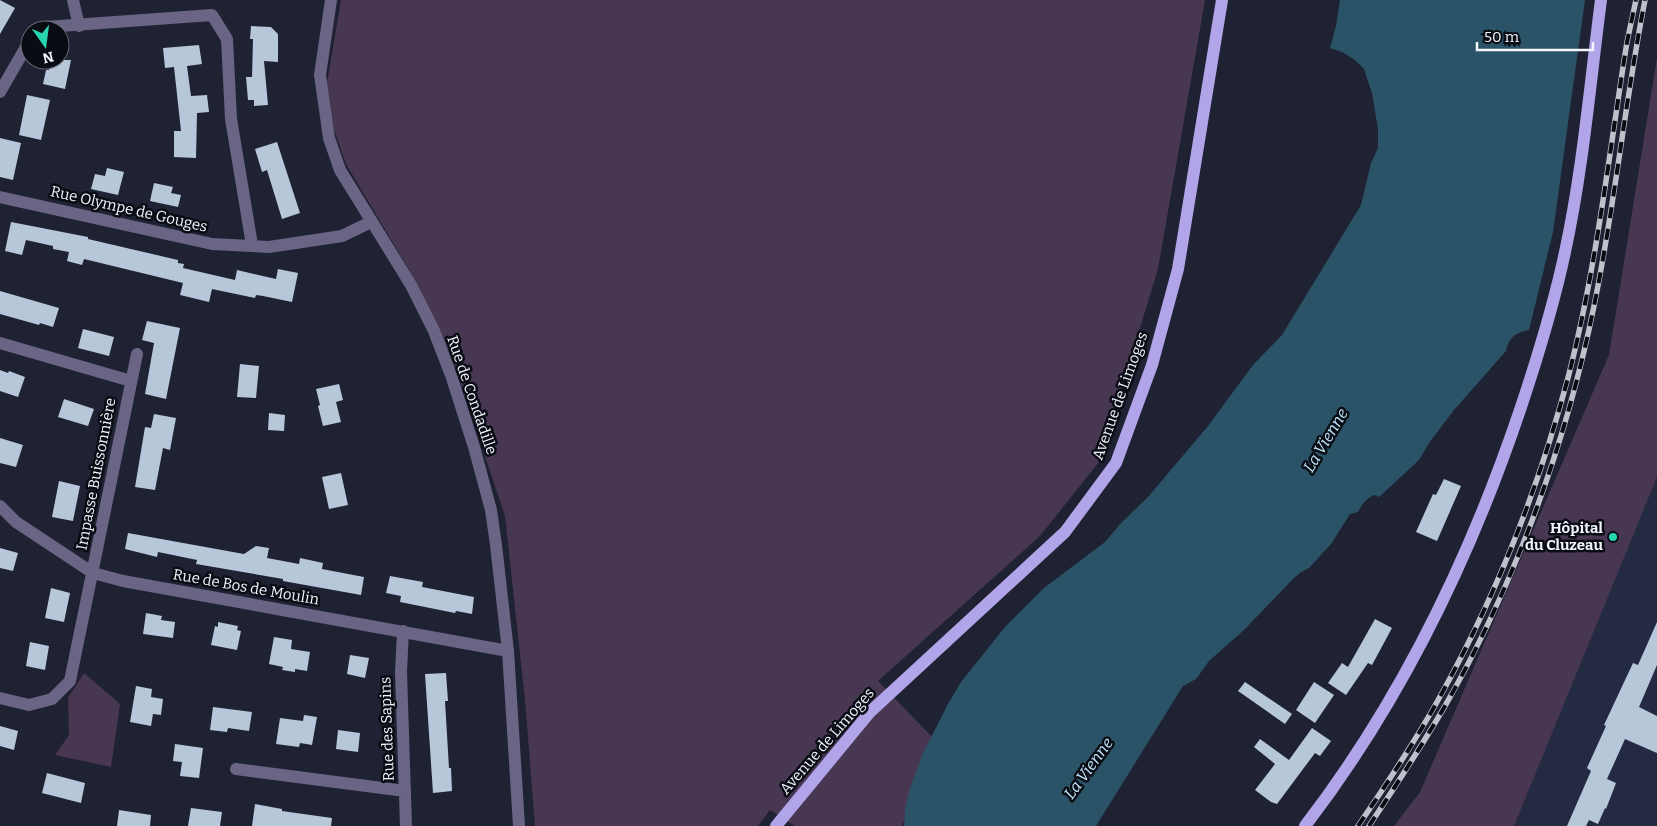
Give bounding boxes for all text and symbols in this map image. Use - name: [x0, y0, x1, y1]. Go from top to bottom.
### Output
- north arrow: [20, 20, 70, 70]
- scale bar: [1477, 20, 1593, 52]
- text: 50 m: [1484, 28, 1520, 46]
- text: N: [41, 48, 55, 67]
- street label: Rue Olympe de Gouges: [49, 182, 209, 236]
- street label: Avenue de Limoges: [1088, 330, 1152, 462]
- street label: Rue de Condadille: [443, 333, 501, 457]
- street label: Impasse Buissonnière: [72, 396, 120, 552]
- water label: La Vienne: [1299, 405, 1352, 476]
- place label: Hôpital du Cluzeau: [1525, 519, 1604, 554]
- marker: Hôpital du Cluzeau: [1607, 531, 1619, 543]
- street label: Rue de Bos de Moulin: [172, 565, 321, 609]
- street label: Rue des Sapins: [376, 677, 398, 781]
- street label: Avenue de Limoges: [776, 684, 878, 798]
- water label: La Vienne: [1060, 734, 1117, 803]

